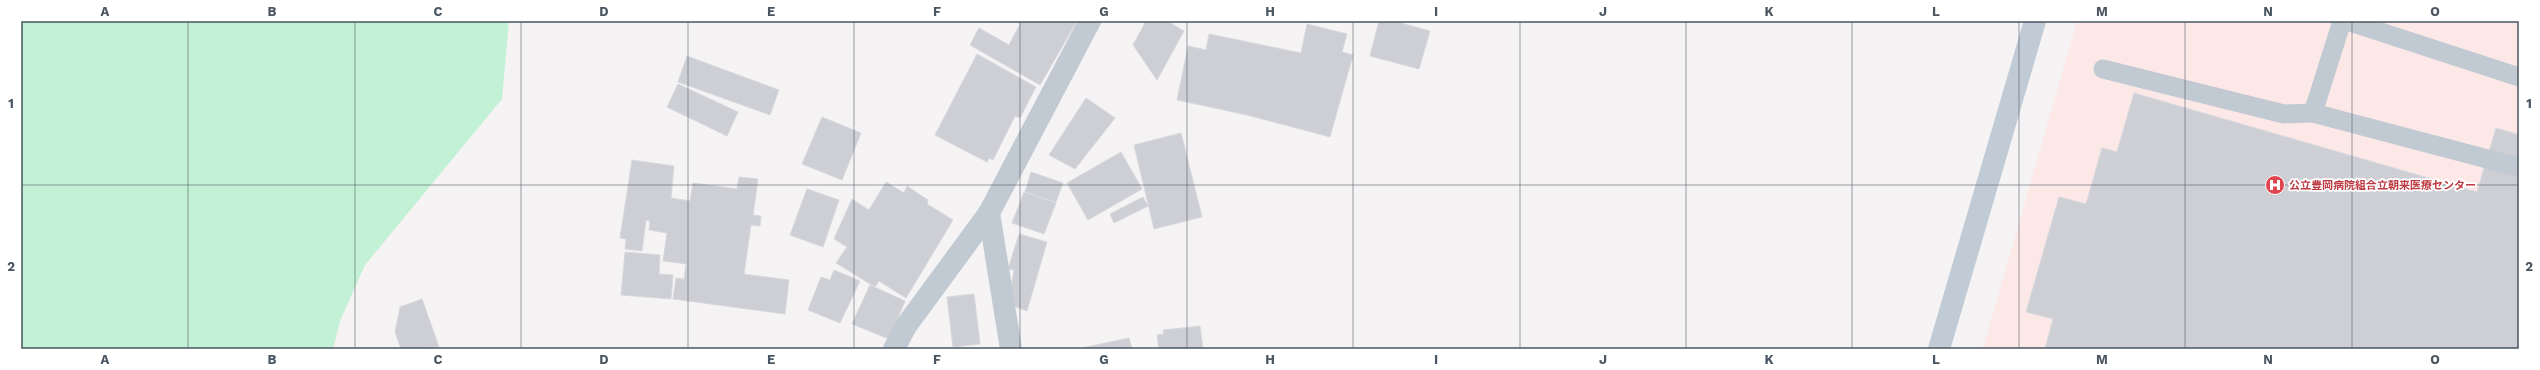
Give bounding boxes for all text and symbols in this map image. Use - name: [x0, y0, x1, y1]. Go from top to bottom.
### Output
- text: A: [101, 4, 110, 19]
- text: B: [268, 4, 277, 19]
- text: C: [434, 4, 443, 19]
- text: D: [599, 4, 609, 19]
- text: E: [767, 4, 775, 19]
- text: F: [933, 4, 941, 19]
- text: G: [1099, 4, 1109, 19]
- text: H: [1265, 4, 1275, 19]
- text: I: [1434, 4, 1438, 19]
- text: J: [1599, 4, 1607, 19]
- text: K: [1764, 4, 1774, 19]
- text: L: [1932, 4, 1940, 19]
- text: M: [2096, 4, 2108, 19]
- text: N: [2263, 4, 2273, 19]
- text: O: [2430, 4, 2440, 19]
- text: 1: [8, 96, 14, 111]
- text: 1: [2526, 96, 2532, 111]
- hospital icon: 公立豊岡病院組合立朝来医療センター: [2264, 174, 2286, 196]
- place label: 公立豊岡病院組合立朝来医療センター: [2289, 179, 2476, 192]
- text: 2: [7, 259, 15, 274]
- text: 2: [2525, 259, 2533, 274]
- text: A: [101, 352, 110, 367]
- text: B: [268, 352, 277, 367]
- text: C: [434, 352, 443, 367]
- text: D: [599, 352, 609, 367]
- text: E: [767, 352, 775, 367]
- text: F: [933, 352, 941, 367]
- text: G: [1099, 352, 1109, 367]
- text: H: [1265, 352, 1275, 367]
- text: I: [1434, 352, 1438, 367]
- text: J: [1599, 352, 1607, 367]
- text: K: [1764, 352, 1774, 367]
- text: L: [1932, 352, 1940, 367]
- text: M: [2096, 352, 2108, 367]
- text: N: [2263, 352, 2273, 367]
- text: O: [2430, 352, 2440, 367]

